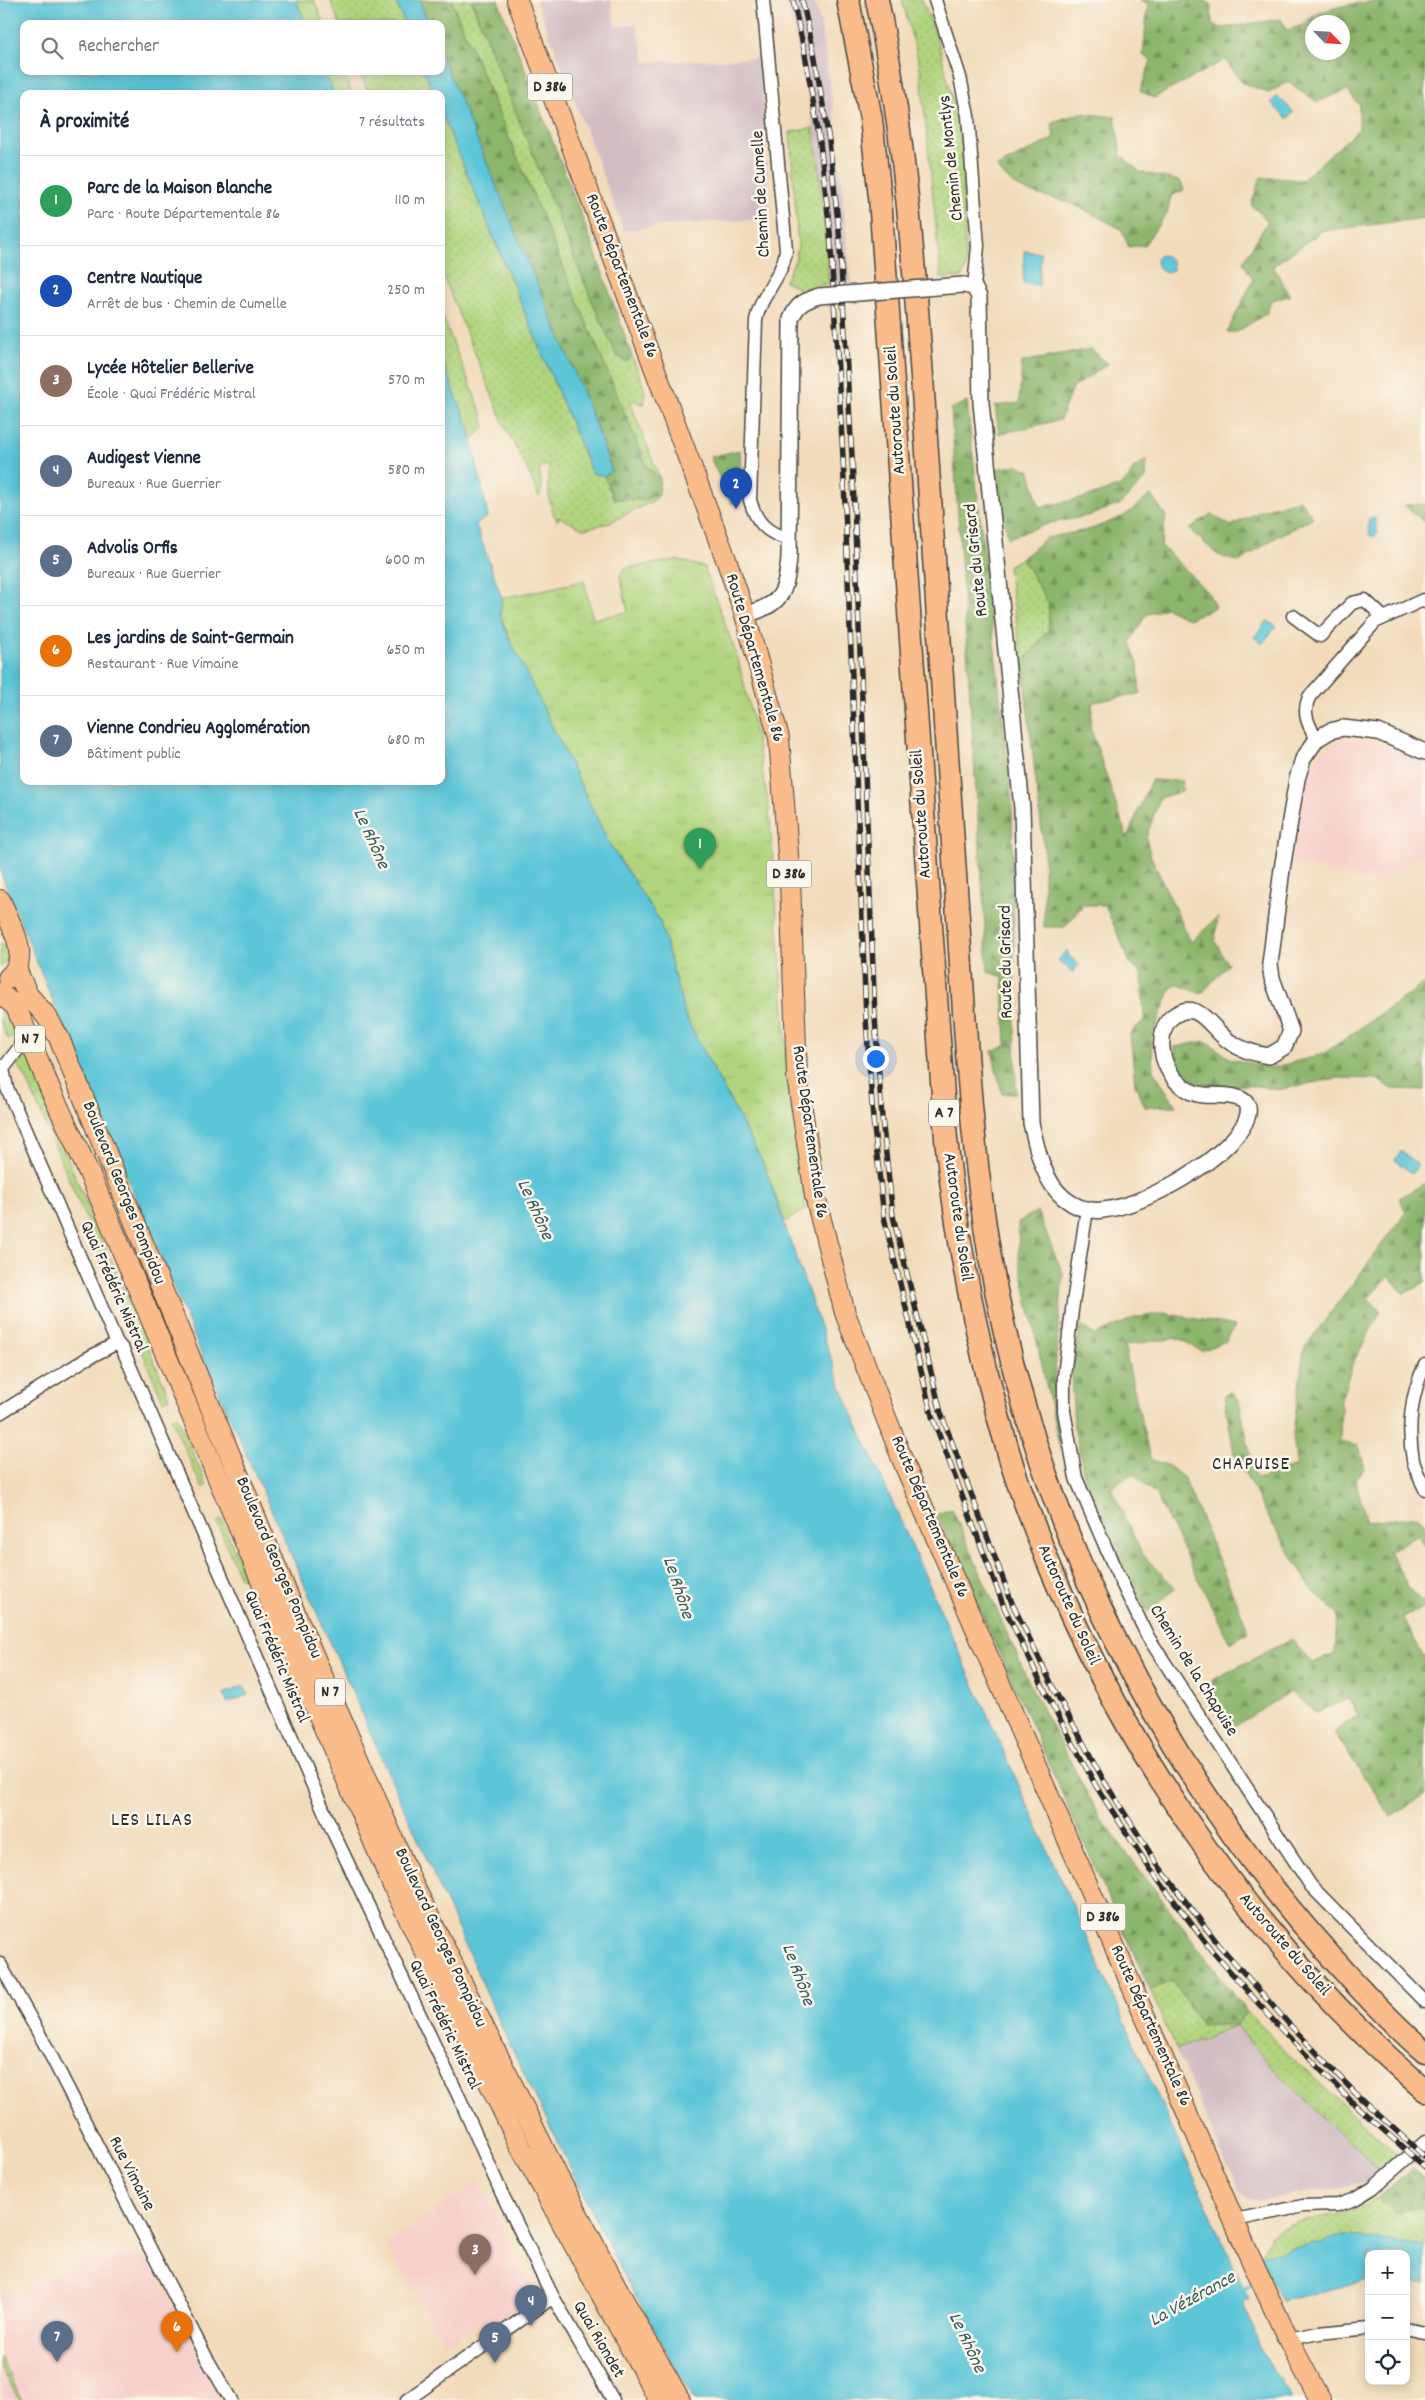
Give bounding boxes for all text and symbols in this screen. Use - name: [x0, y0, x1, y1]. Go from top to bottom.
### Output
- north arrow: [1305, 15, 1350, 60]
- search box: [20, 20, 445, 75]
- icon: search: [38, 34, 66, 62]
- text: Rechercher: [78, 34, 159, 61]
- road number: D 386: [528, 74, 572, 100]
- street label: Chemin de Montlys: [933, 94, 971, 222]
- text: À proximité: [40, 108, 129, 138]
- text: 7 résultats: [359, 111, 425, 134]
- street label: Chemin de Cumelle: [746, 130, 778, 258]
- text: Parc de la Maison Blanche: [87, 176, 272, 203]
- text: 1: [54, 189, 58, 212]
- text: 110 m: [395, 189, 425, 212]
- street label: Route Départementale 86: [578, 190, 664, 362]
- text: Parc · Route Départementale 86: [87, 203, 280, 226]
- text: Centre Nautique: [87, 266, 202, 293]
- text: 2: [53, 279, 60, 302]
- text: 250 m: [387, 279, 425, 302]
- text: Arrêt de bus · Chemin de Cumelle: [87, 293, 287, 316]
- street label: Autoroute du Soleil: [879, 344, 913, 475]
- text: Lycée Hôtelier Bellerive: [87, 356, 254, 383]
- text: 3: [52, 369, 60, 392]
- text: 570 m: [388, 369, 425, 392]
- text: École · Quai Frédéric Mistral: [87, 383, 256, 406]
- text: Audigest Vienne: [87, 446, 201, 473]
- text: 4: [53, 459, 59, 482]
- text: 580 m: [388, 459, 425, 482]
- pin: 2: [720, 468, 752, 509]
- text: Bureaux · Rue Guerrier: [87, 473, 221, 496]
- street label: Route du Grisard: [959, 502, 995, 618]
- text: Advolis Orfis: [87, 536, 178, 563]
- text: 5: [52, 549, 60, 572]
- text: 600 m: [385, 549, 425, 572]
- text: Bureaux · Rue Guerrier: [87, 563, 221, 586]
- street label: Route Départementale 86: [718, 571, 790, 745]
- text: Les jardins de Saint-Germain: [87, 626, 294, 653]
- text: 6: [52, 639, 60, 662]
- text: 650 m: [386, 639, 425, 662]
- text: Restaurant · Rue Vimaine: [87, 653, 238, 676]
- text: Vienne Condrieu Agglomération: [87, 716, 310, 743]
- text: 7: [53, 729, 59, 752]
- text: 680 m: [387, 729, 425, 752]
- text: Bâtiment public: [87, 743, 181, 766]
- street label: Autoroute du Soleil: [905, 748, 939, 879]
- water label: Le Rhône: [345, 804, 396, 875]
- pin: 1: [684, 828, 716, 869]
- road number: D 386: [766, 861, 812, 888]
- street label: Route du Grisard: [994, 905, 1020, 1019]
- road number: N 7: [15, 1026, 45, 1052]
- street label: Route Départementale 86: [784, 1044, 834, 1220]
- your location: [863, 1046, 889, 1072]
- street label: Boulevard Georges Pompidou: [75, 1098, 171, 1288]
- road number: A 7: [929, 1100, 959, 1126]
- street label: Autoroute du Soleil: [936, 1151, 978, 1284]
- water label: Le Rhône: [509, 1175, 560, 1246]
- street label: Quai Frédéric Mistral: [73, 1217, 153, 1357]
- street label: Route Départementale 86: [883, 1432, 975, 1602]
- district label: CHAPUISE: [1212, 1452, 1290, 1479]
- street label: Boulevard Georges Pompidou: [228, 1473, 328, 1663]
- street label: Autoroute du Soleil: [1030, 1541, 1106, 1670]
- water label: Le Rhône: [654, 1553, 700, 1624]
- street label: Quai Frédéric Mistral: [237, 1587, 315, 1728]
- street label: Chemin de la Chapuise: [1142, 1600, 1244, 1742]
- road number: N 7: [315, 1678, 345, 1705]
- district label: LES LILAS: [111, 1807, 193, 1835]
- street label: Boulevard Georges Pompidou: [387, 1844, 493, 2032]
- street label: Autoroute du Soleil: [1232, 1888, 1336, 2003]
- road number: D 386: [1080, 1904, 1126, 1930]
- water label: Le Rhône: [773, 1940, 821, 2011]
- street label: Route Départementale 86: [1103, 1941, 1197, 2111]
- street label: Quai Frédéric Mistral: [402, 1956, 487, 2095]
- street label: Rue Vimaine: [102, 2132, 161, 2216]
- pin: 3: [459, 2234, 491, 2275]
- map controls: [1365, 2250, 1410, 2385]
- button: +: [1365, 2250, 1410, 2295]
- water label: La Vézérance: [1145, 2264, 1242, 2335]
- pin: 4: [515, 2285, 547, 2326]
- button: −: [1365, 2295, 1410, 2340]
- street label: Quai Riondet: [566, 2297, 630, 2384]
- water label: Le Rhône: [940, 2308, 992, 2379]
- pin: 6: [161, 2311, 193, 2352]
- pin: 7: [41, 2321, 73, 2362]
- pin: 5: [479, 2322, 511, 2363]
- button: locate: [1365, 2340, 1410, 2385]

